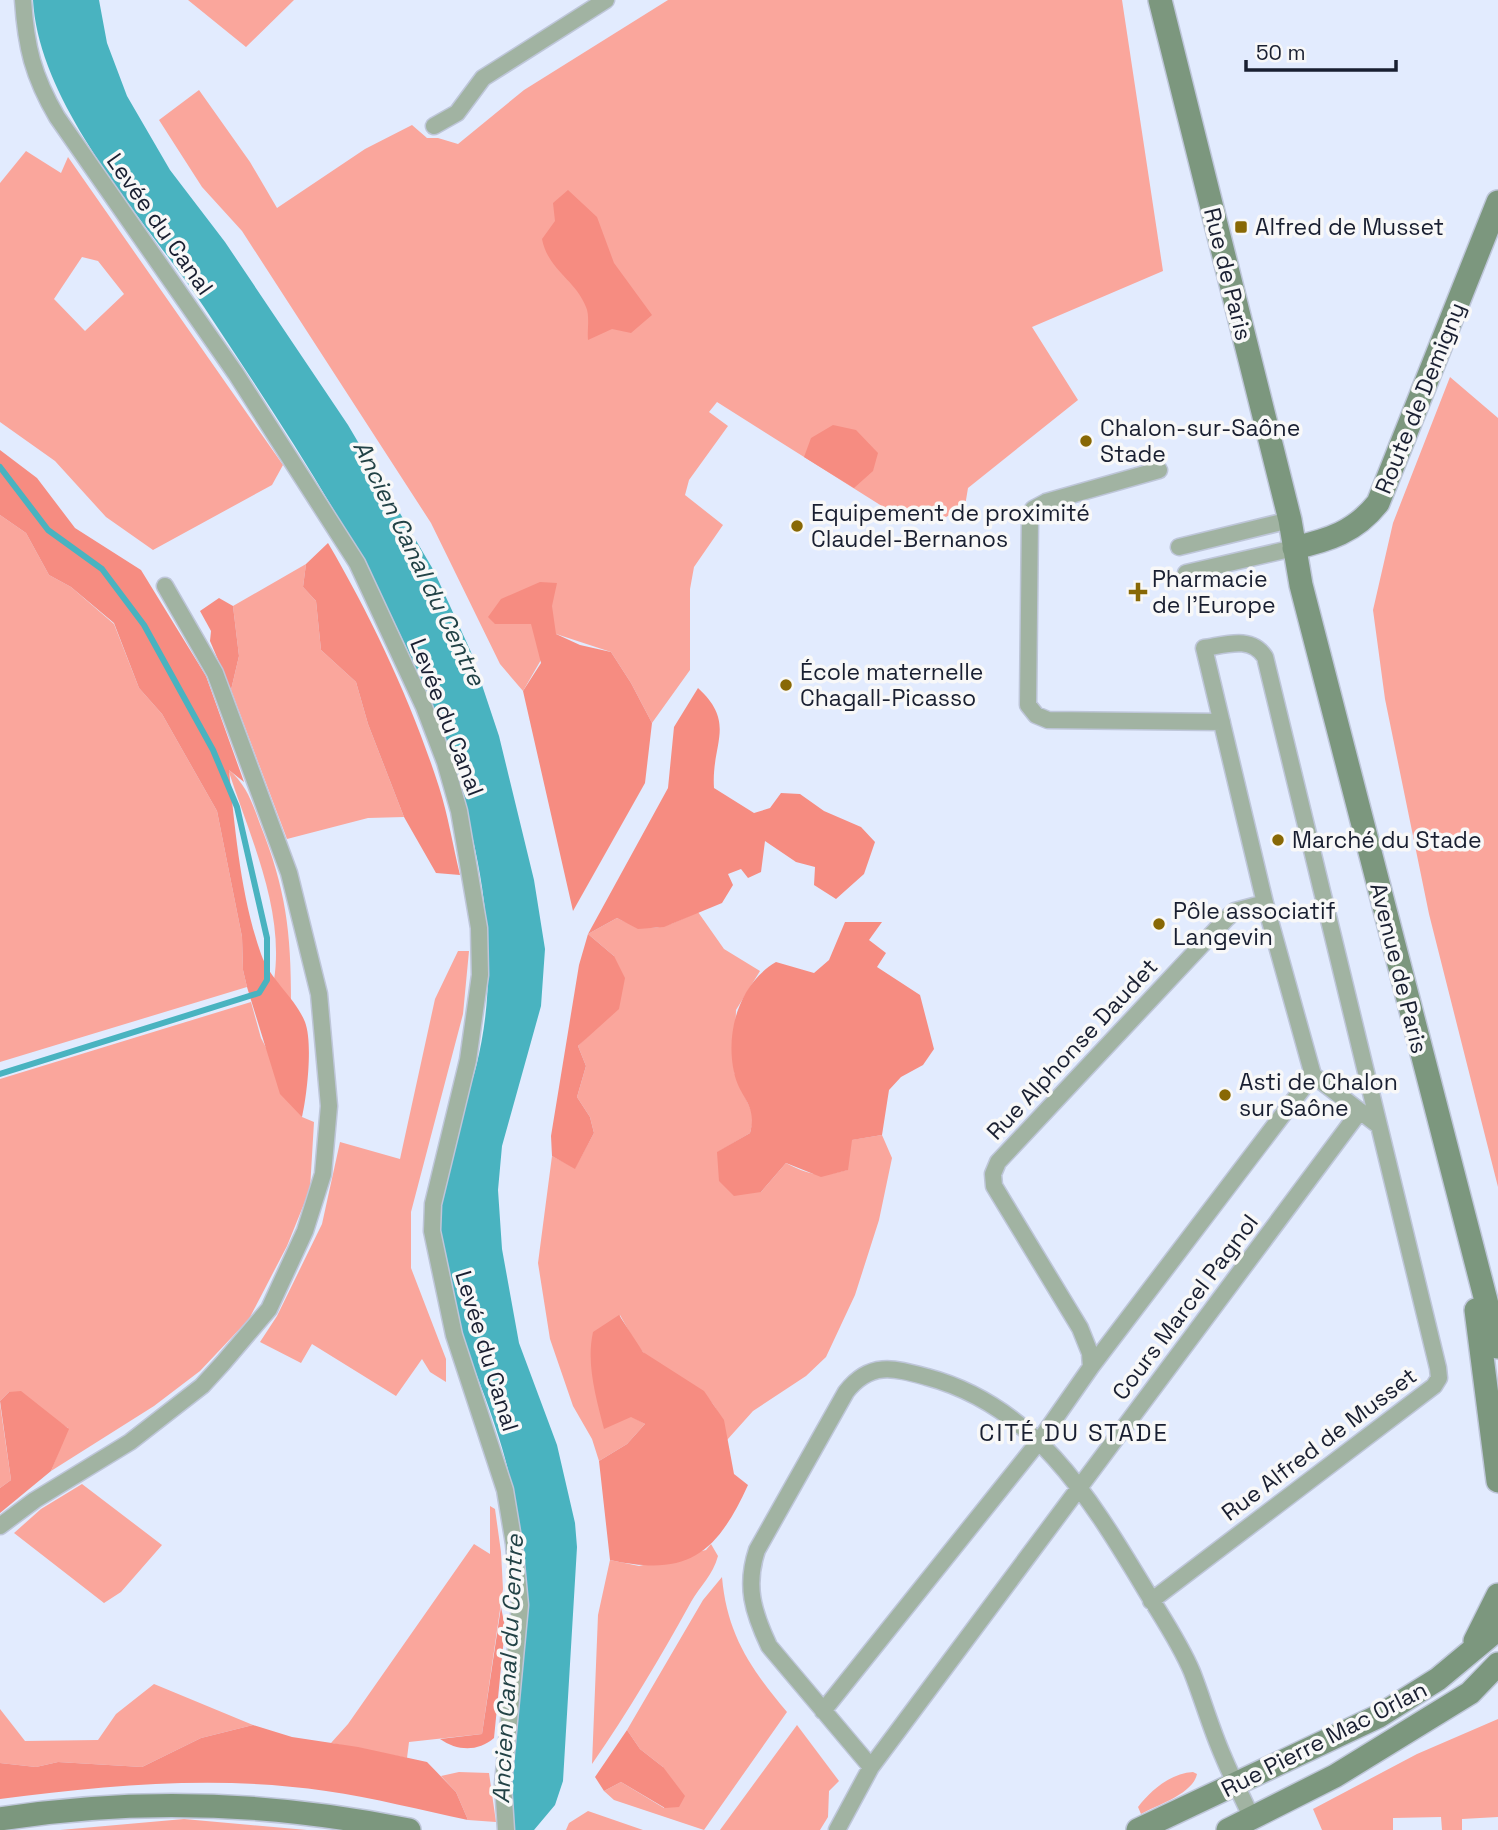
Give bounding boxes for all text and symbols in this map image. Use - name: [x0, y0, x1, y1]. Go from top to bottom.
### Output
- scale bar: [1246, 28, 1396, 72]
- text: 50 m: [1256, 39, 1306, 66]
- street label: Levée du Canal: [100, 147, 220, 301]
- street label: Rue de Paris: [1197, 205, 1259, 343]
- place label: Alfred de Musset: [1255, 212, 1444, 242]
- marker: Alfred de Musset: [1233, 219, 1249, 235]
- street label: Route de Demigny: [1368, 298, 1472, 498]
- place label: Chalon-sur-Saône Stade: [1100, 413, 1300, 469]
- marker: Chalon-sur-Saône Stade: [1078, 433, 1094, 449]
- water label: Ancien Canal du Centre: [347, 435, 493, 691]
- place label: Equipement de proximité Claudel-Bernanos: [811, 498, 1090, 554]
- marker: Equipement de proximité Claudel-Bernanos: [789, 518, 805, 534]
- place label: Pharmacie de l'Europe: [1152, 564, 1276, 620]
- marker: Pharmacie de l'Europe: [1130, 584, 1146, 600]
- street label: Levée du Canal: [403, 634, 491, 800]
- place label: École maternelle Chagall-Picasso: [800, 657, 983, 713]
- marker: École maternelle Chagall-Picasso: [778, 677, 794, 693]
- place label: Marché du Stade: [1292, 825, 1482, 855]
- marker: Marché du Stade: [1270, 832, 1286, 848]
- street label: Avenue de Paris: [1363, 880, 1435, 1056]
- place label: Pôle associatif Langevin: [1173, 896, 1336, 952]
- marker: Pôle associatif Langevin: [1151, 916, 1167, 932]
- street label: Rue Alphonse Daudet: [980, 952, 1164, 1146]
- place label: Asti de Chalon sur Saône: [1239, 1067, 1398, 1123]
- marker: Asti de Chalon sur Saône: [1217, 1087, 1233, 1103]
- street label: Cours Marcel Pagnol: [1105, 1208, 1265, 1406]
- street label: Levée du Canal: [448, 1267, 526, 1435]
- street label: Rue Alfred de Musset: [1215, 1361, 1423, 1527]
- district label: CITÉ DU STADE: [979, 1417, 1169, 1448]
- water label: Ancien Canal du Centre: [485, 1533, 530, 1804]
- street label: Rue Pierre Mac Orlan: [1216, 1674, 1432, 1804]

